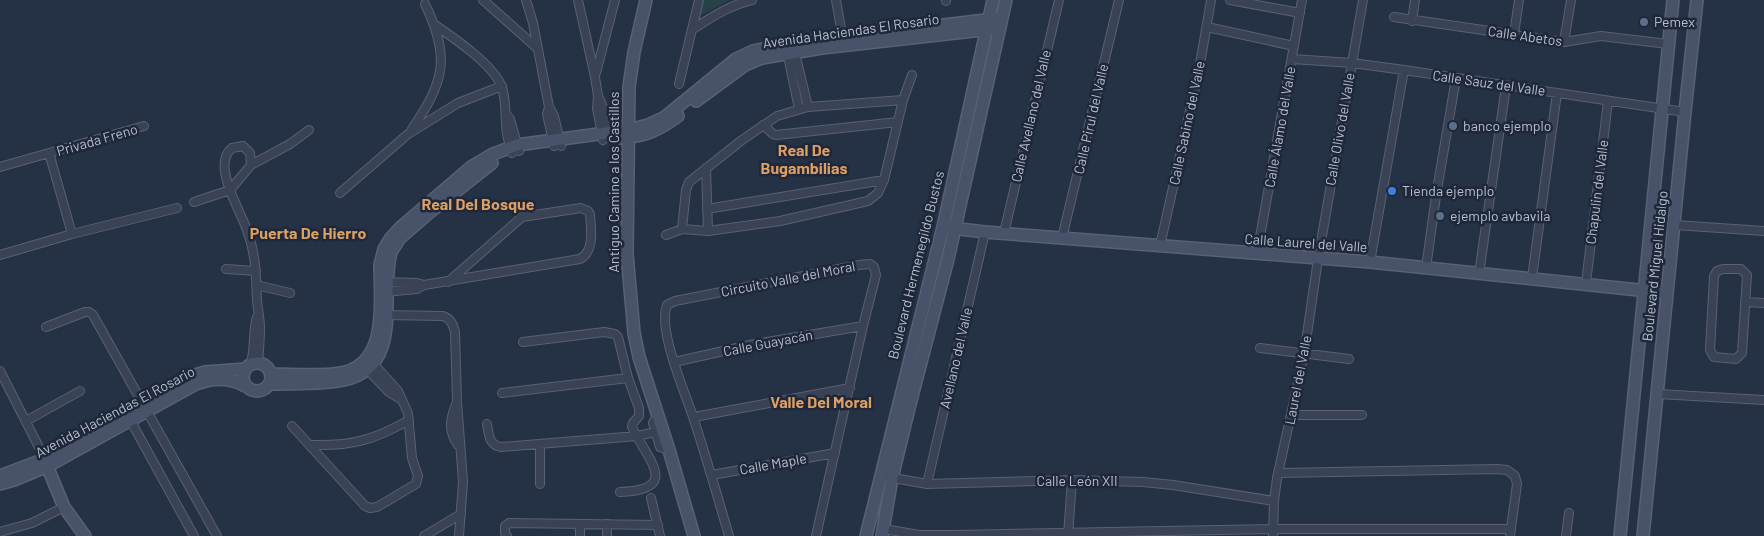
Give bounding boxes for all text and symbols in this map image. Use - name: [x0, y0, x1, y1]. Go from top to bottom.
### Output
- street label: Avenida Haciendas El Rosario: [762, 10, 940, 51]
- place label: Pemex: [1654, 13, 1695, 30]
- marker: Pemex: [1638, 16, 1650, 28]
- street label: Calle Abetos: [1487, 22, 1564, 49]
- street label: Calle Avellano del Valle: [1007, 48, 1054, 184]
- street label: Calle Sabino del Valle: [1165, 59, 1208, 186]
- street label: Calle Pirul del Valle: [1070, 62, 1111, 176]
- street label: Calle Álamo del Valle: [1260, 65, 1299, 189]
- street label: Calle Sauz del Valle: [1432, 66, 1547, 99]
- street label: Calle Olivo del Valle: [1321, 71, 1358, 187]
- street label: Antiguo Camino a los Castillos: [605, 91, 622, 272]
- place label: banco ejemplo: [1463, 117, 1551, 134]
- street label: Privada Freno: [54, 120, 139, 159]
- marker: banco ejemplo: [1447, 120, 1459, 132]
- street label: Chapulin del Valle: [1582, 139, 1611, 245]
- district label: Real De Bugambilias: [761, 140, 847, 177]
- street label: Boulevard Hermenegildo Bustos: [884, 169, 947, 361]
- place label: Tienda ejemplo: [1402, 182, 1494, 199]
- marker: Tienda ejemplo: [1386, 185, 1398, 197]
- street label: Boulevard Miguel Hidalgo: [1638, 190, 1671, 342]
- district label: Real Del Bosque: [421, 194, 535, 213]
- place label: ejemplo avbavila: [1450, 207, 1550, 224]
- marker: ejemplo avbavila: [1434, 210, 1446, 222]
- district label: Puerta De Hierro: [250, 223, 366, 242]
- street label: Calle Laurel del Valle: [1244, 230, 1368, 255]
- street label: Circuito Valle del Moral: [719, 257, 856, 300]
- street label: Avellano del Valle: [936, 306, 975, 410]
- street label: Calle Guayacán: [722, 325, 814, 360]
- street label: Laurel del Valle: [1280, 334, 1315, 426]
- street label: Avenida Haciendas El Rosario: [32, 362, 197, 461]
- district label: Valle Del Moral: [770, 392, 872, 411]
- street label: Calle Maple: [738, 449, 808, 478]
- street label: Calle León XII: [1036, 472, 1118, 489]

